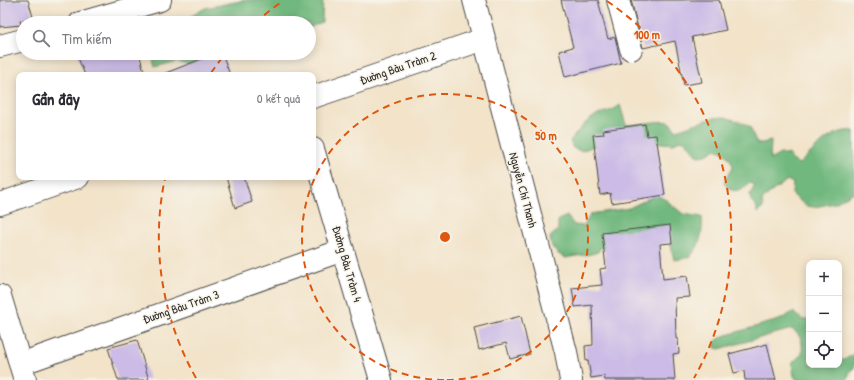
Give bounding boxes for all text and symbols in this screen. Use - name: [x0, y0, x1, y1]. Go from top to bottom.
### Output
- search box: [16, 16, 316, 60]
- text: 100 m: [634, 26, 660, 43]
- icon: search: [30, 27, 52, 49]
- text: Tìm kiếm: [62, 28, 112, 49]
- street label: Đường Bàu Tràm 2: [357, 46, 439, 89]
- text: Gần đây: [32, 87, 80, 110]
- text: 0 kết quả: [257, 89, 300, 107]
- text: 50 m: [535, 127, 557, 144]
- street label: Nguyễn Chí Thanh: [505, 150, 542, 229]
- street label: Đường Bàu Tràm 4: [328, 224, 367, 304]
- centre of rings: [438, 230, 452, 244]
- map controls: [806, 260, 842, 368]
- button: +: [806, 260, 842, 296]
- street label: Đường Bàu Tràm 3: [141, 286, 221, 327]
- button: −: [806, 296, 842, 332]
- button: locate: [806, 332, 842, 368]

